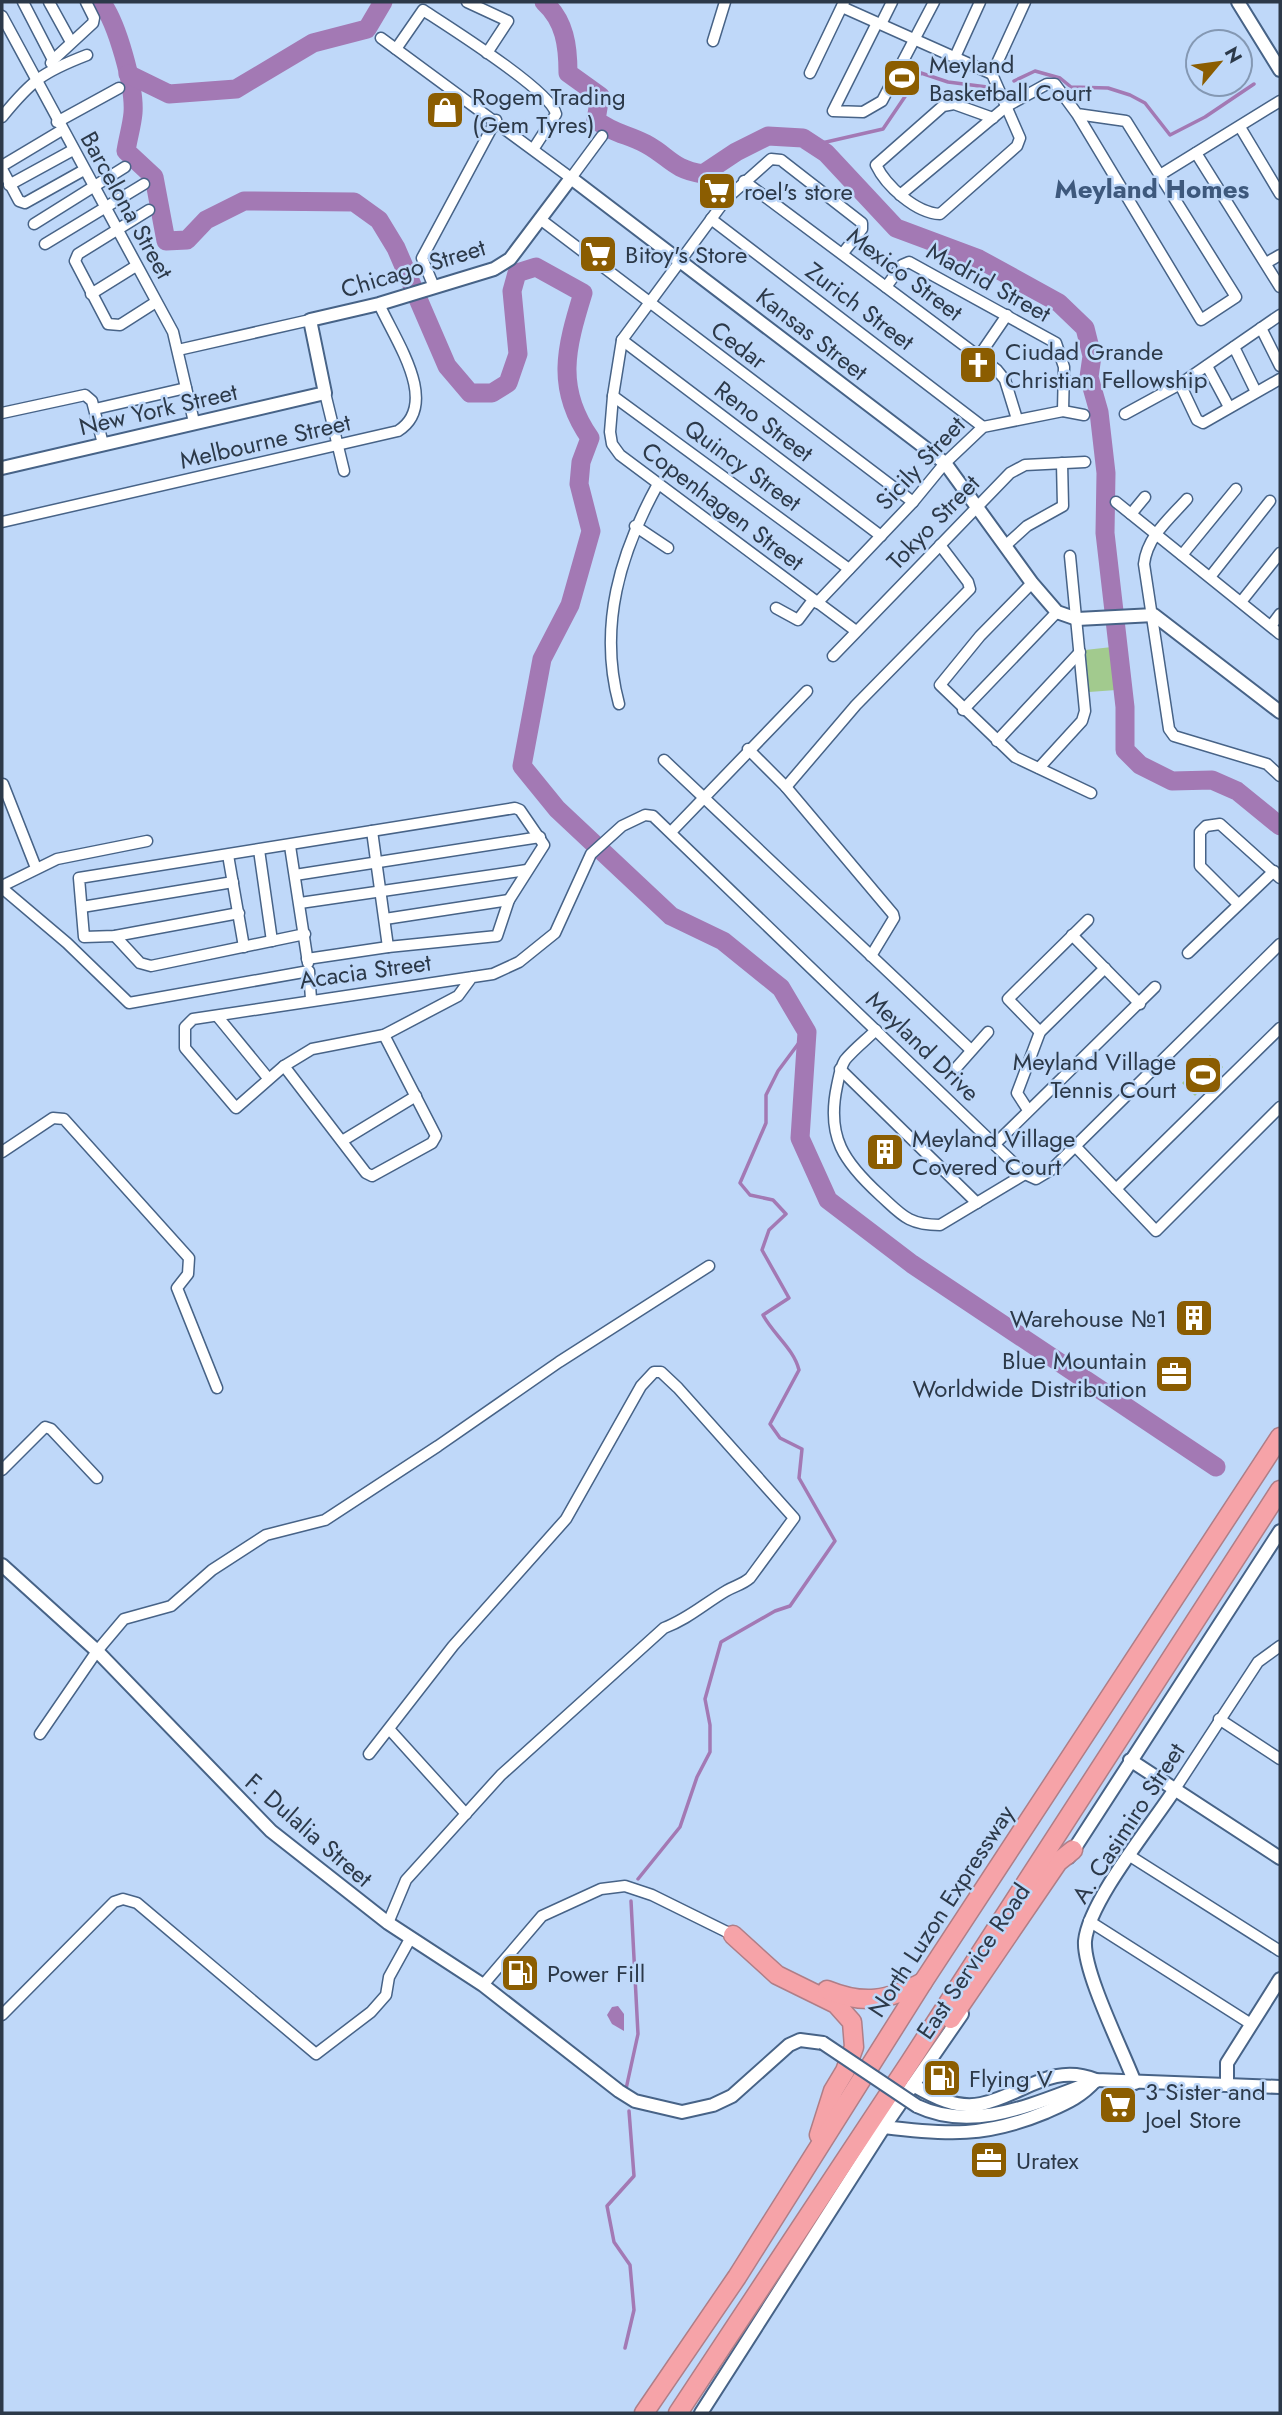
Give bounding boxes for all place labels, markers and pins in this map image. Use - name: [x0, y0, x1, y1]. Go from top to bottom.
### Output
- place label: Meyland Basketball Court: [929, 47, 1092, 110]
- sports icon: Meyland Basketball Court: [881, 57, 923, 99]
- place label: Rogem Trading (Gem Tyres): [472, 79, 626, 142]
- shop icon: Rogem Trading (Gem Tyres): [424, 89, 466, 131]
- supermarket icon: roel's store: [696, 170, 738, 212]
- place label: roel's store: [744, 174, 853, 209]
- supermarket icon: Bitoy's Store: [577, 233, 619, 275]
- place label: Bitoy's Store: [625, 237, 747, 272]
- place label: Ciudad Grande Christian Fellowship: [1005, 334, 1207, 397]
- church icon: Ciudad Grande Christian Fellowship: [957, 344, 999, 386]
- place label: Meyland Village Tennis Court: [1013, 1044, 1176, 1107]
- sports icon: Meyland Village Tennis Court: [1182, 1054, 1224, 1096]
- place label: Meyland Village Covered Court: [912, 1121, 1075, 1184]
- building icon: Meyland Village Covered Court: [864, 1131, 906, 1173]
- building icon: Warehouse №1: [1173, 1297, 1215, 1339]
- place label: Warehouse №1: [1010, 1301, 1167, 1336]
- place label: Blue Mountain Worldwide Distribution: [912, 1343, 1147, 1406]
- office icon: Blue Mountain Worldwide Distribution: [1153, 1353, 1195, 1395]
- fuel station icon: Power Fill: [499, 1952, 541, 1994]
- place label: Power Fill: [547, 1956, 645, 1991]
- fuel station icon: Flying V: [921, 2057, 963, 2099]
- place label: Flying V: [969, 2061, 1053, 2096]
- place label: 3 Sister and Joel Store: [1142, 2074, 1266, 2137]
- supermarket icon: 3 Sister and Joel Store: [1097, 2084, 1139, 2126]
- office icon: Uratex: [968, 2139, 1010, 2181]
- place label: Uratex: [1016, 2143, 1080, 2178]

